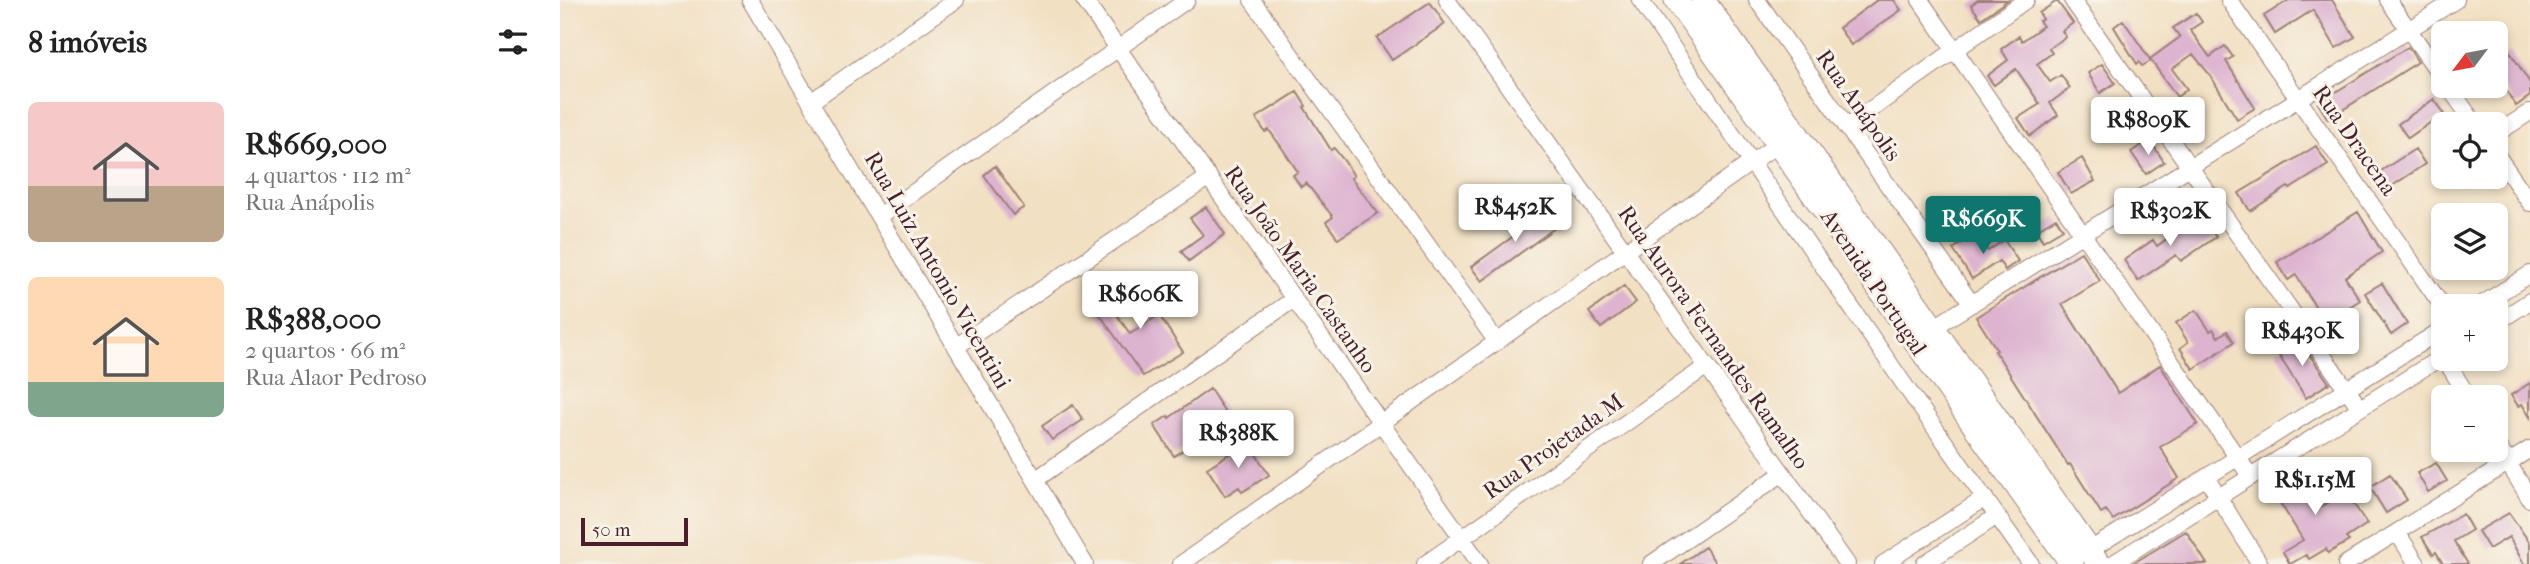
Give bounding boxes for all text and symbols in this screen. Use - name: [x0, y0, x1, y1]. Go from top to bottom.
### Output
- north arrow: [2431, 21, 2508, 98]
- map controls: [2431, 21, 2508, 462]
- icon: filters: [494, 23, 532, 61]
- text: 8 imóveis: [28, 25, 147, 60]
- street label: Rua Anápolis: [1810, 45, 1907, 166]
- street label: Rua Dracena: [2307, 80, 2403, 201]
- pin: R$809K: [2091, 97, 2205, 157]
- text: R$809K: [2107, 106, 2189, 133]
- button: locate: [2431, 112, 2508, 189]
- text: R$669,000: [245, 127, 387, 162]
- icon: home: [84, 130, 168, 214]
- street label: Rua Luiz Antonio Vicentini: [859, 147, 1017, 394]
- street label: Rua João Maria Castanho: [1219, 160, 1383, 378]
- text: 4 quartos · 112 m²: [245, 162, 411, 189]
- pin: R$452K: [1458, 184, 1572, 244]
- pin: R$302K: [2113, 188, 2227, 248]
- text: Rua Anápolis: [245, 189, 374, 216]
- text: R$452K: [1475, 193, 1555, 220]
- pin: R$669K: [1926, 196, 2040, 256]
- text: R$302K: [2130, 197, 2210, 224]
- street label: Rua Aurora Fernandes Ramalho: [1612, 200, 1815, 474]
- street label: Avenida Portugal: [1814, 203, 1933, 361]
- button: layers: [2431, 203, 2508, 280]
- text: R$669K: [1941, 205, 2025, 232]
- pin: R$606K: [1083, 272, 1197, 331]
- text: R$606K: [1098, 280, 1182, 307]
- button: +: [2431, 294, 2508, 371]
- text: R$388,000: [245, 302, 382, 337]
- icon: home: [84, 305, 168, 389]
- pin: R$430K: [2245, 308, 2359, 368]
- text: R$430K: [2261, 317, 2343, 344]
- text: 2 quartos · 66 m²: [245, 337, 406, 364]
- text: Rua Alaor Pedroso: [245, 364, 427, 391]
- button: −: [2431, 385, 2508, 462]
- street label: Rua Projetada M: [1478, 388, 1629, 505]
- pin: R$388K: [1181, 410, 1295, 470]
- text: R$388K: [1199, 419, 1277, 446]
- pin: R$1.15M: [2250, 458, 2380, 517]
- text: R$1.15M: [2274, 466, 2356, 493]
- scale bar: [581, 515, 688, 547]
- text: 50 m: [592, 519, 631, 541]

